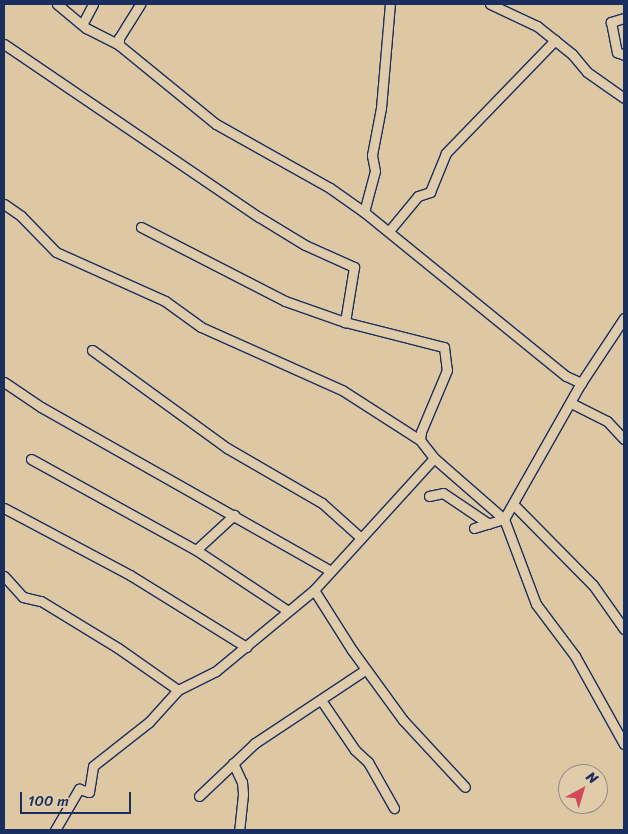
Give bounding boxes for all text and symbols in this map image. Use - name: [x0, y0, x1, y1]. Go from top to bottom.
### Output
- north arrow: [558, 764, 608, 814]
- text: N: [580, 765, 604, 790]
- scale bar: [22, 782, 134, 814]
- text: 100 m: [28, 788, 69, 814]

